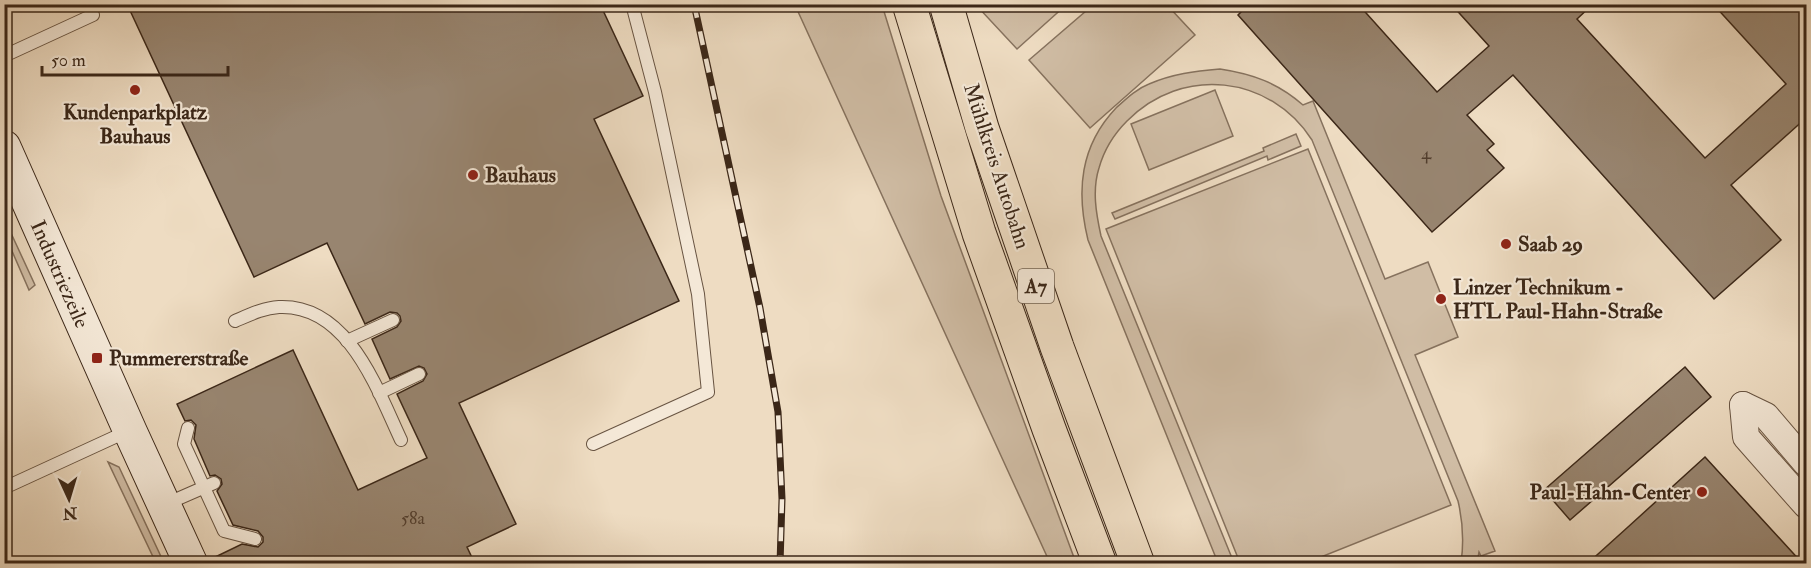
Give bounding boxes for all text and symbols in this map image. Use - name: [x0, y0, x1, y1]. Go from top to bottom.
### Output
- scale bar: [42, 39, 228, 77]
- text: 50 m: [51, 49, 86, 72]
- street label: Mühlkreis Autobahn: [957, 80, 1036, 253]
- marker: Kundenparkplatz Bauhaus: [128, 83, 142, 97]
- place label: Kundenparkplatz Bauhaus: [63, 99, 208, 150]
- house number: 4: [1421, 142, 1432, 165]
- place label: Bauhaus: [485, 162, 556, 189]
- marker: Bauhaus: [466, 168, 480, 182]
- street label: Industriezeile: [24, 216, 95, 332]
- place label: Saab 29: [1518, 231, 1583, 258]
- marker: Saab 29: [1499, 237, 1513, 251]
- road number: A7: [1018, 269, 1054, 303]
- place label: Linzer Technikum - HTL Paul-Hahn-Straße: [1453, 274, 1663, 325]
- marker: Linzer Technikum - HTL Paul-Hahn-Straße: [1434, 292, 1448, 306]
- place label: Pummererstraße: [109, 345, 249, 372]
- marker: Pummererstraße: [90, 351, 104, 365]
- north arrow: [39, 469, 99, 529]
- place label: Paul-Hahn-Center: [1530, 479, 1691, 506]
- marker: Paul-Hahn-Center: [1695, 485, 1709, 499]
- text: N: [61, 502, 79, 523]
- house number: 58a: [401, 507, 425, 530]

